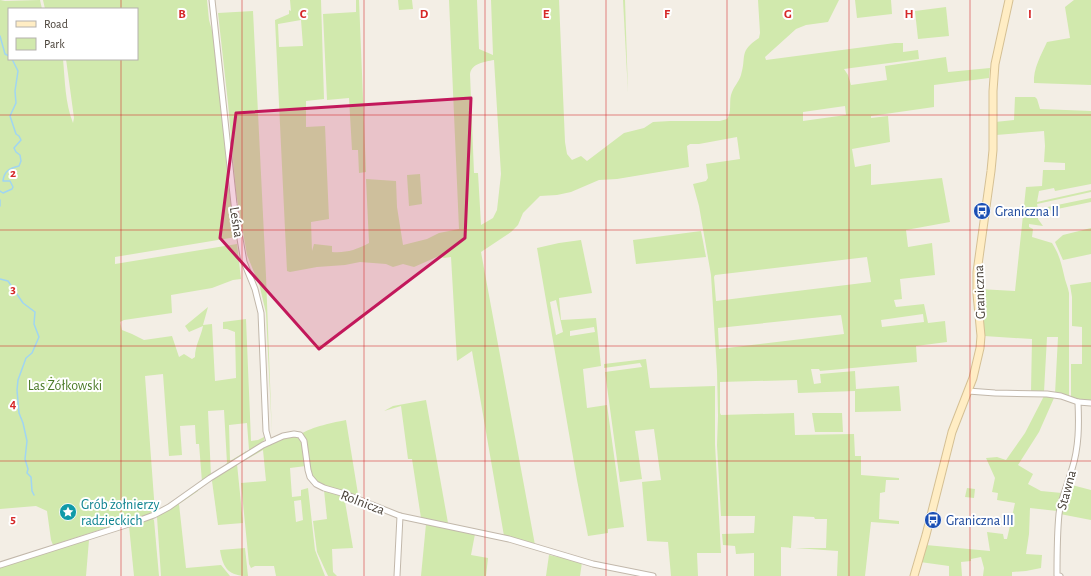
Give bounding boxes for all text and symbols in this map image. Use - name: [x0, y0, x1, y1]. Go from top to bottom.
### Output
- legend: [8, 8, 138, 60]
- text: B: [178, 8, 186, 21]
- text: C: [300, 8, 307, 21]
- text: D: [420, 8, 429, 21]
- text: E: [543, 8, 550, 21]
- text: F: [664, 8, 671, 21]
- text: G: [784, 8, 792, 21]
- text: H: [904, 8, 914, 21]
- text: I: [1028, 8, 1032, 21]
- text: Road: [44, 18, 68, 30]
- text: Park: [44, 38, 65, 50]
- text: 2: [10, 167, 16, 180]
- bus stop icon: Graniczna II: [972, 201, 992, 221]
- place label: Graniczna II: [995, 205, 1059, 219]
- street label: Leśna: [227, 206, 245, 239]
- street label: Graniczna: [972, 264, 988, 319]
- text: 3: [10, 283, 16, 296]
- park label: Las Żółkowski: [28, 376, 102, 393]
- text: 4: [10, 398, 17, 411]
- street label: Stawna: [1055, 468, 1079, 512]
- street label: Rolnicza: [339, 488, 387, 518]
- place label: Grób żołnierzy radzieckich: [81, 498, 159, 528]
- place icon: Grób żołnierzy radzieckich: [58, 502, 78, 522]
- bus stop icon: Graniczna III: [923, 510, 943, 530]
- text: 5: [10, 513, 16, 526]
- place label: Graniczna III: [946, 514, 1014, 528]

